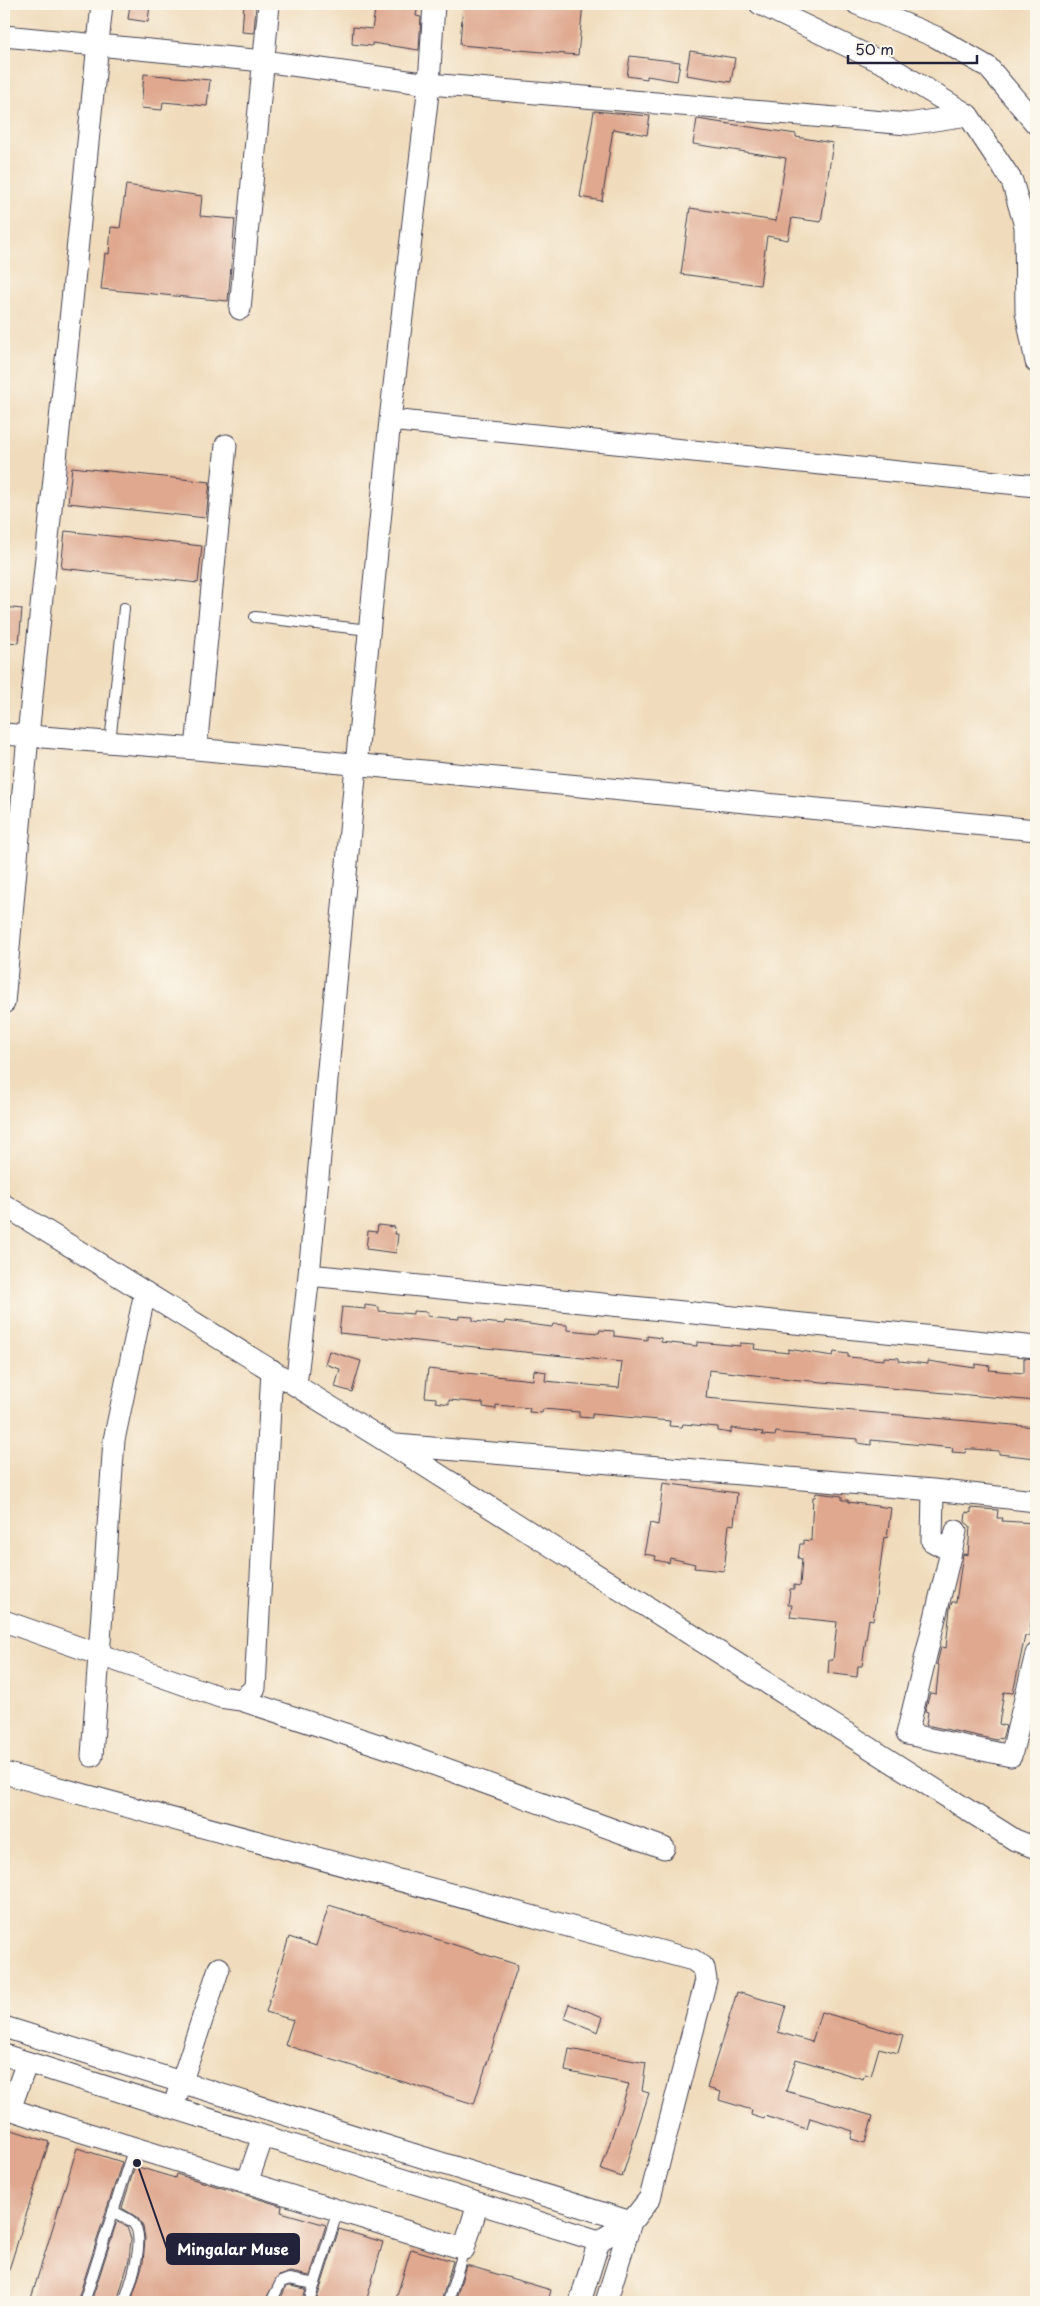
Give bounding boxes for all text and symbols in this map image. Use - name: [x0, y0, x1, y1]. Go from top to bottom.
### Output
- scale bar: [848, 32, 976, 64]
- text: 50 m: [855, 37, 894, 60]
- callout: Mingalar Muse: [167, 2234, 299, 2264]
- text: Mingalar Muse: [177, 2237, 289, 2260]

